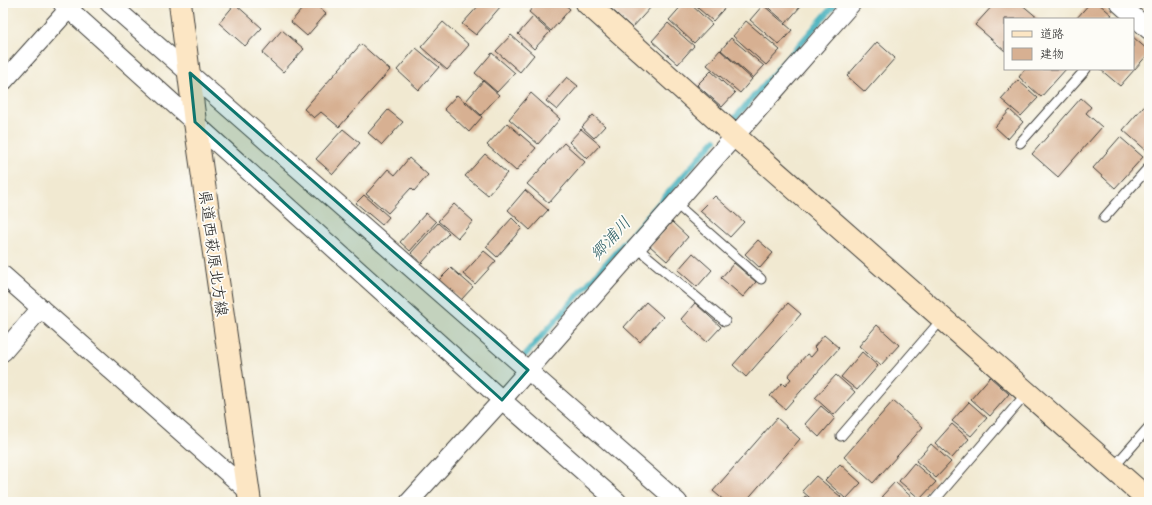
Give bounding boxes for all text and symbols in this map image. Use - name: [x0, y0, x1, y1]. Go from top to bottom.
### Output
- legend: [1004, 18, 1134, 70]
- text: 道路: [1040, 26, 1064, 44]
- text: 建物: [1040, 46, 1064, 64]
- street label: 県道西萩原北方線: [191, 188, 233, 318]
- water label: 郷浦川: [585, 212, 637, 266]

